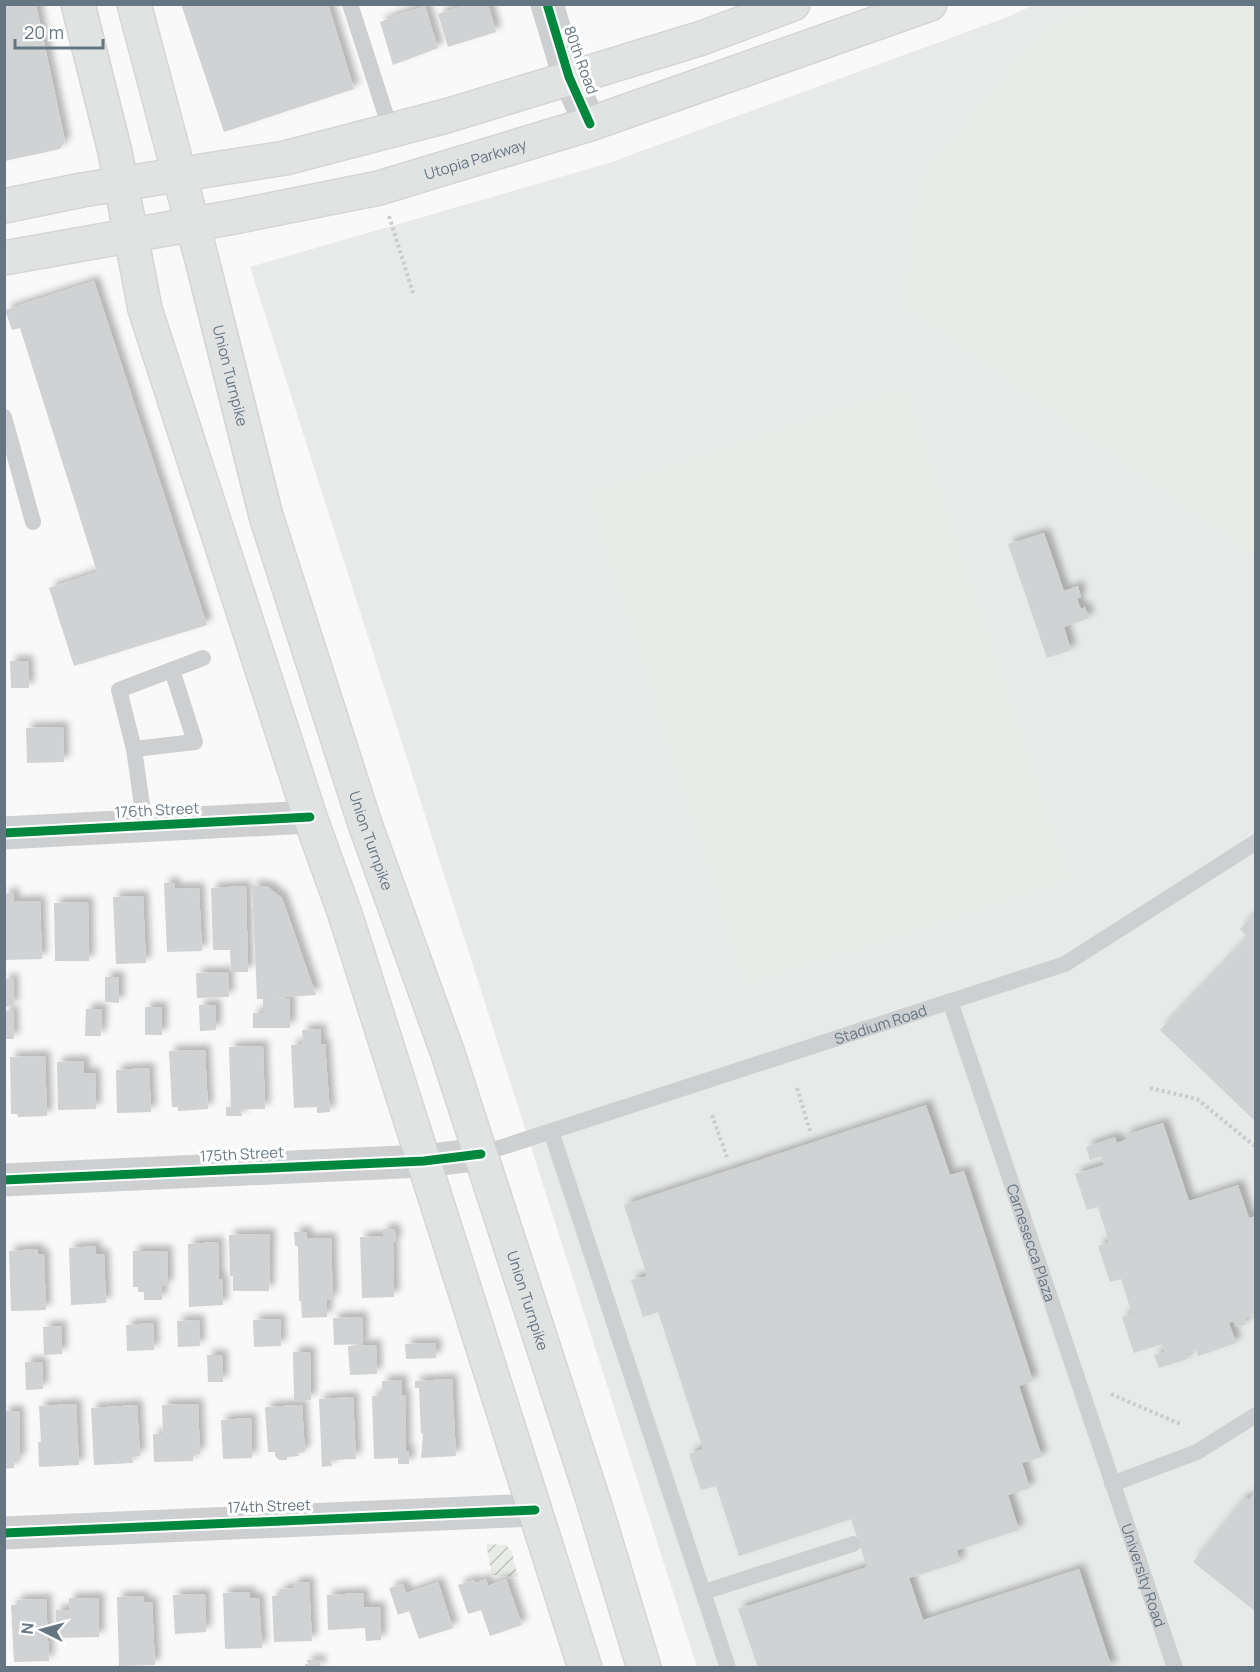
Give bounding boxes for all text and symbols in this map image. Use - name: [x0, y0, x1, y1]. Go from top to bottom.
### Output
- scale bar: [15, 12, 104, 50]
- text: 20 m: [24, 20, 64, 44]
- street label: 80th Road: [559, 23, 603, 97]
- street label: Utopia Parkway: [422, 133, 529, 184]
- street label: Union Turnpike: [208, 323, 254, 429]
- street label: Union Turnpike: [345, 788, 399, 893]
- street label: 176th Street: [114, 797, 200, 823]
- street label: Stadium Road: [831, 999, 929, 1049]
- street label: 175th Street: [200, 1141, 284, 1167]
- street label: Carnesecca Plaza: [1002, 1181, 1061, 1304]
- street label: Union Turnpike: [502, 1248, 554, 1353]
- street label: 174th Street: [227, 1494, 311, 1518]
- street label: University Road: [1117, 1521, 1171, 1630]
- north arrow: [12, 1600, 72, 1660]
- text: N: [16, 1622, 39, 1635]

